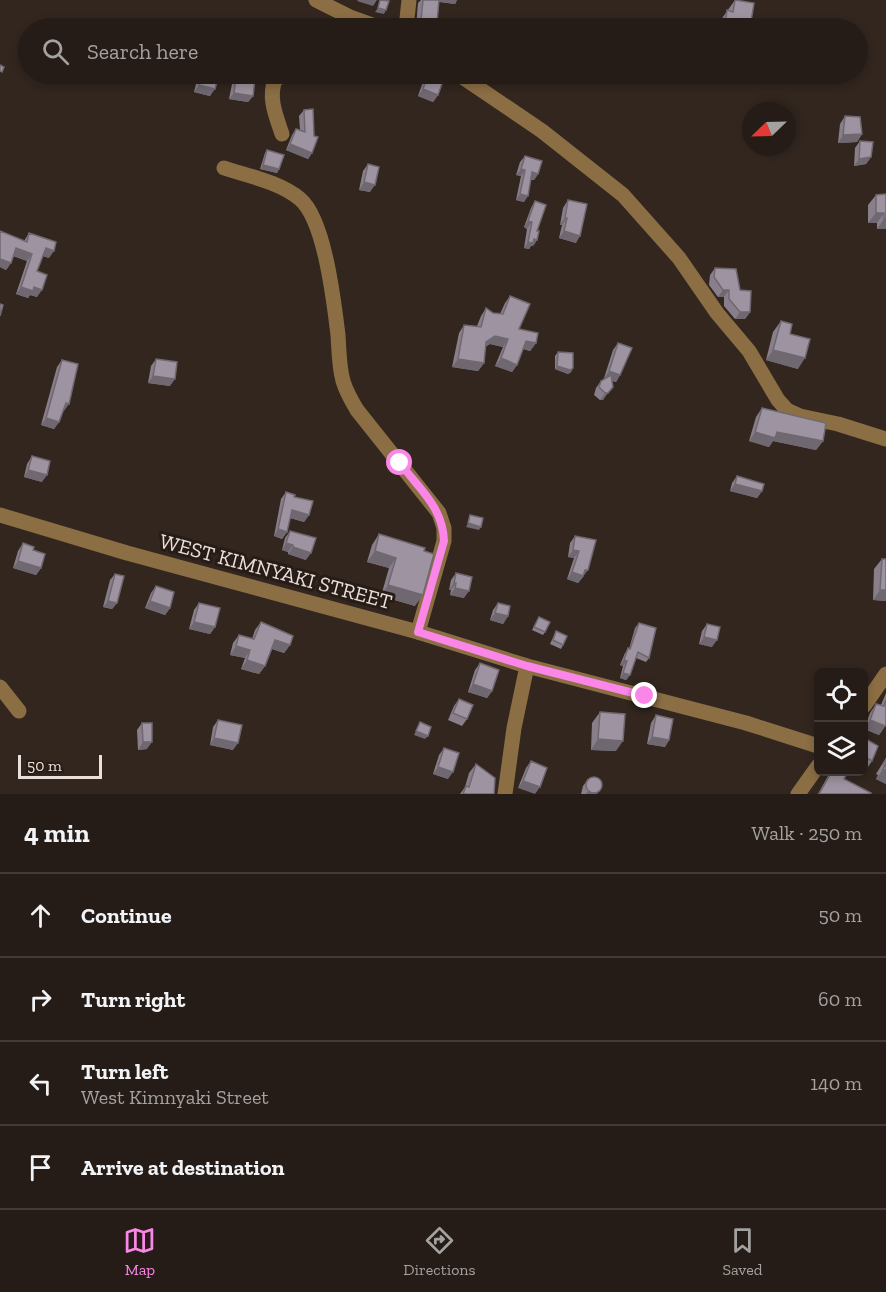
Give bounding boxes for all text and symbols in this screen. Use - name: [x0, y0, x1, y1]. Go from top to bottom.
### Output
- search box: [18, 18, 868, 84]
- icon: search: [39, 35, 72, 68]
- text: Search here: [87, 38, 198, 65]
- north arrow: [742, 102, 796, 156]
- route start: [386, 449, 412, 475]
- street label: WEST KIMNYAKI STREET: [157, 528, 395, 614]
- map controls: [814, 668, 868, 776]
- button: locate: [814, 668, 868, 722]
- route end: [631, 682, 657, 708]
- button: layers: [814, 722, 868, 776]
- scale bar: [18, 752, 102, 780]
- text: 50 m: [27, 756, 62, 775]
- text: 4 min: [24, 817, 90, 849]
- text: Walk · 250 m: [752, 821, 862, 845]
- icon: ahead: [24, 899, 57, 932]
- text: Continue: [81, 902, 172, 929]
- text: 50 m: [818, 903, 862, 927]
- icon: right: [24, 983, 57, 1016]
- text: Turn right: [81, 986, 185, 1013]
- text: 60 m: [818, 987, 862, 1011]
- text: Turn left: [81, 1058, 168, 1085]
- icon: left: [24, 1067, 57, 1100]
- text: 140 m: [810, 1071, 862, 1095]
- text: West Kimnyaki Street: [81, 1085, 269, 1109]
- icon: arrive: [24, 1151, 57, 1184]
- text: Arrive at destination: [81, 1154, 284, 1181]
- tab: Map: [123, 1224, 156, 1279]
- tab: Directions: [403, 1224, 476, 1279]
- tab: Saved: [722, 1224, 763, 1279]

